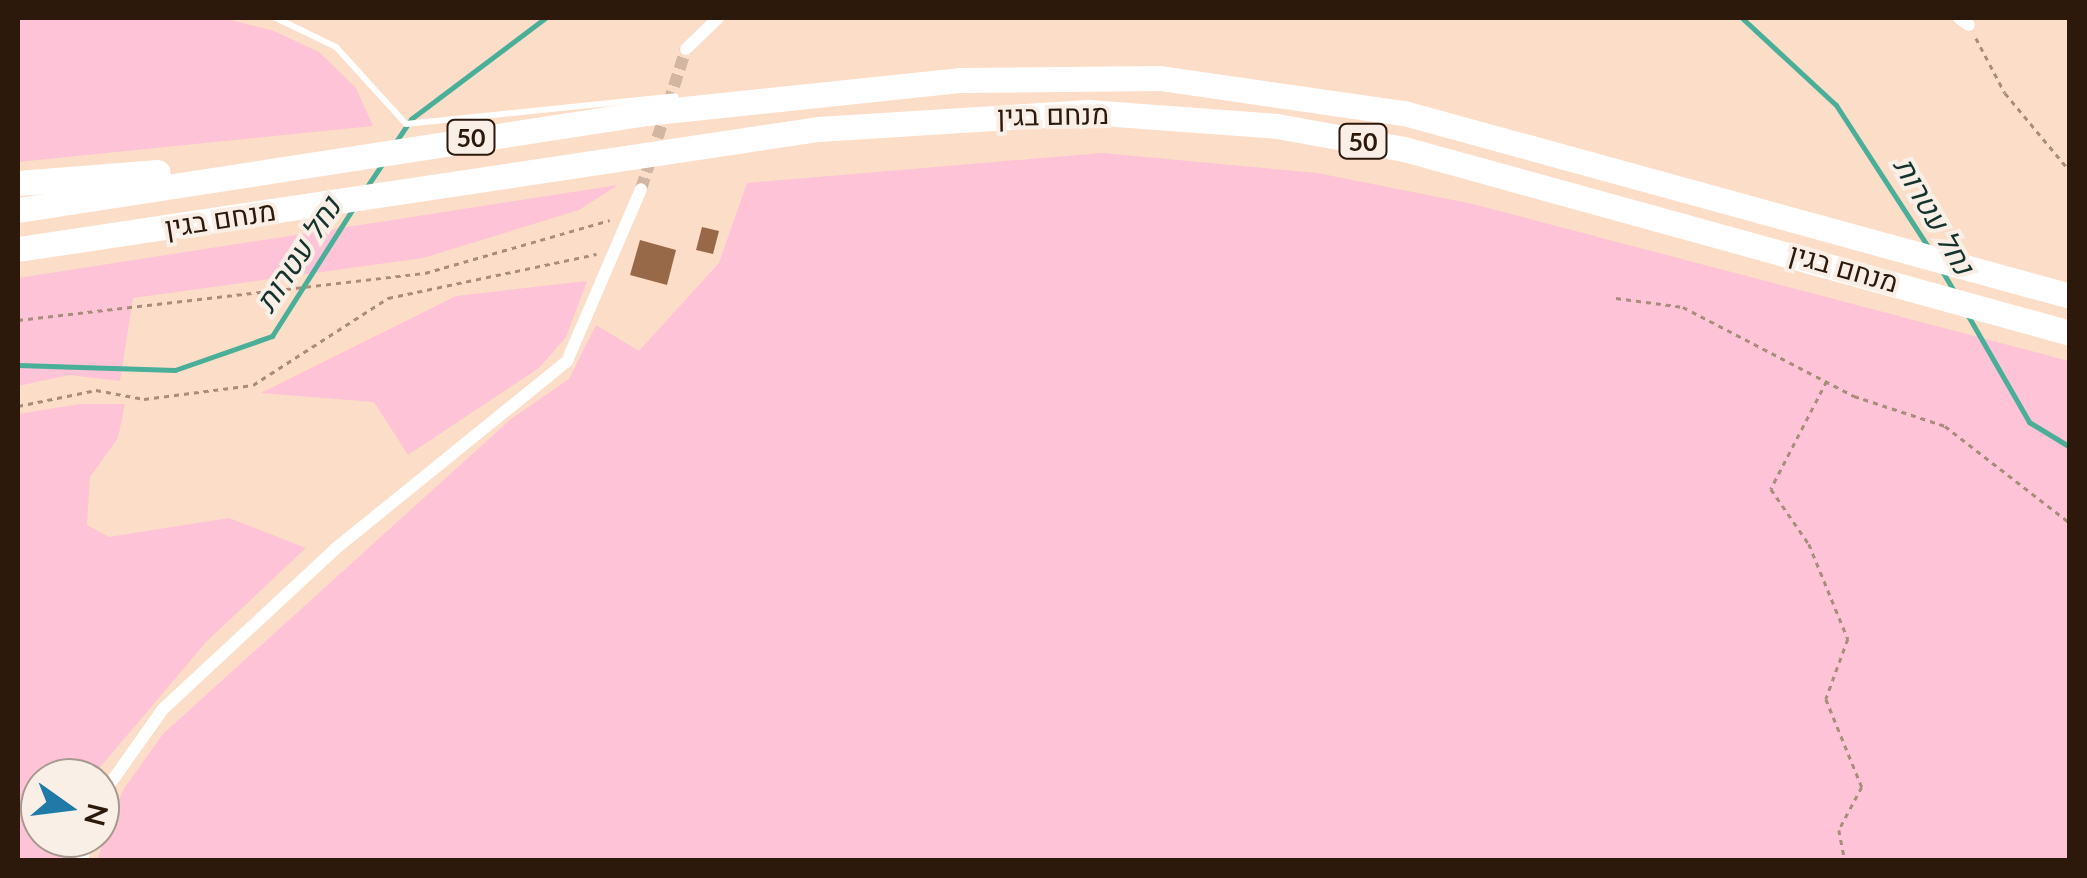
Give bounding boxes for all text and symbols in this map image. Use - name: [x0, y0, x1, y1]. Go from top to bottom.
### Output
- street label: מנחם בגין: [997, 96, 1109, 132]
- road number: 50: [446, 117, 496, 157]
- road number: 50: [1338, 121, 1388, 161]
- water label: נחל עטרות: [1887, 150, 1983, 280]
- water label: נחל עטרות: [247, 190, 347, 318]
- street label: מנחם בגין: [162, 193, 278, 243]
- street label: מנחם בגין: [1786, 235, 1902, 299]
- north arrow: [20, 758, 120, 858]
- text: N: [78, 800, 116, 829]

